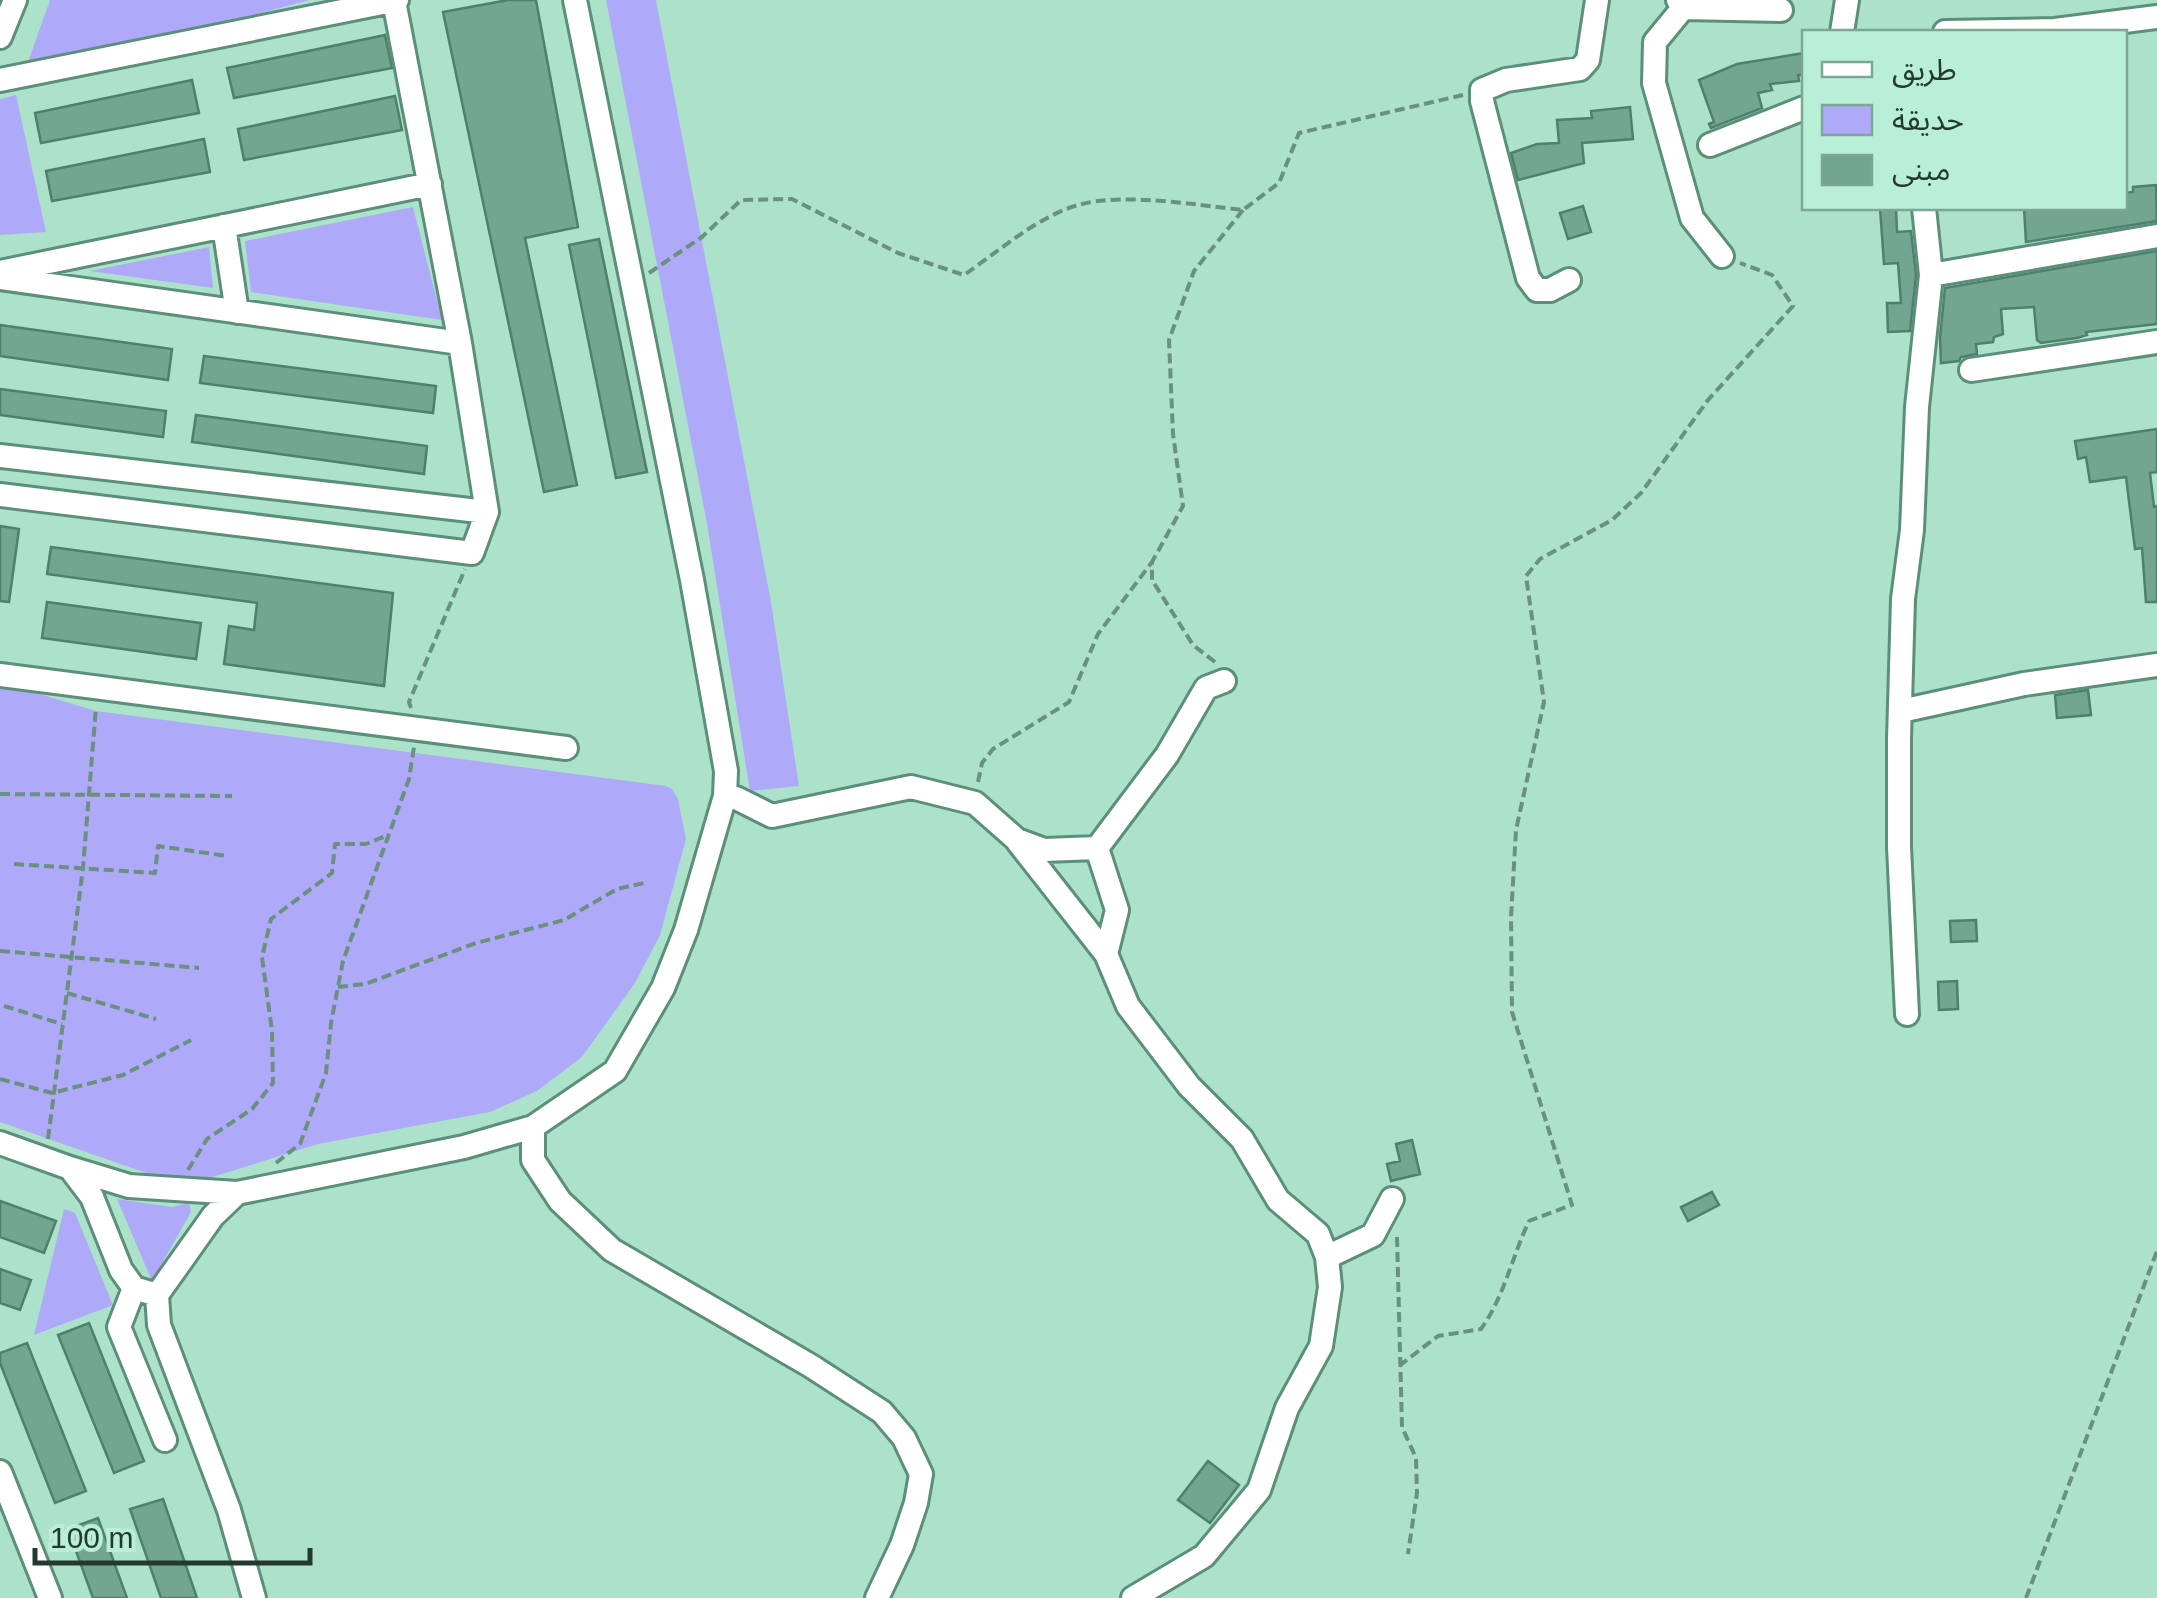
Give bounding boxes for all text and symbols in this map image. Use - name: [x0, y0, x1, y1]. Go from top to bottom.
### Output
- legend: [1802, 30, 2127, 210]
- text: طريق: [1892, 53, 1957, 88]
- text: حديقة: [1892, 103, 1964, 136]
- text: مبنى: [1892, 153, 1950, 187]
- scale bar: [35, 1503, 310, 1565]
- text: 100 m: [50, 1521, 133, 1554]

